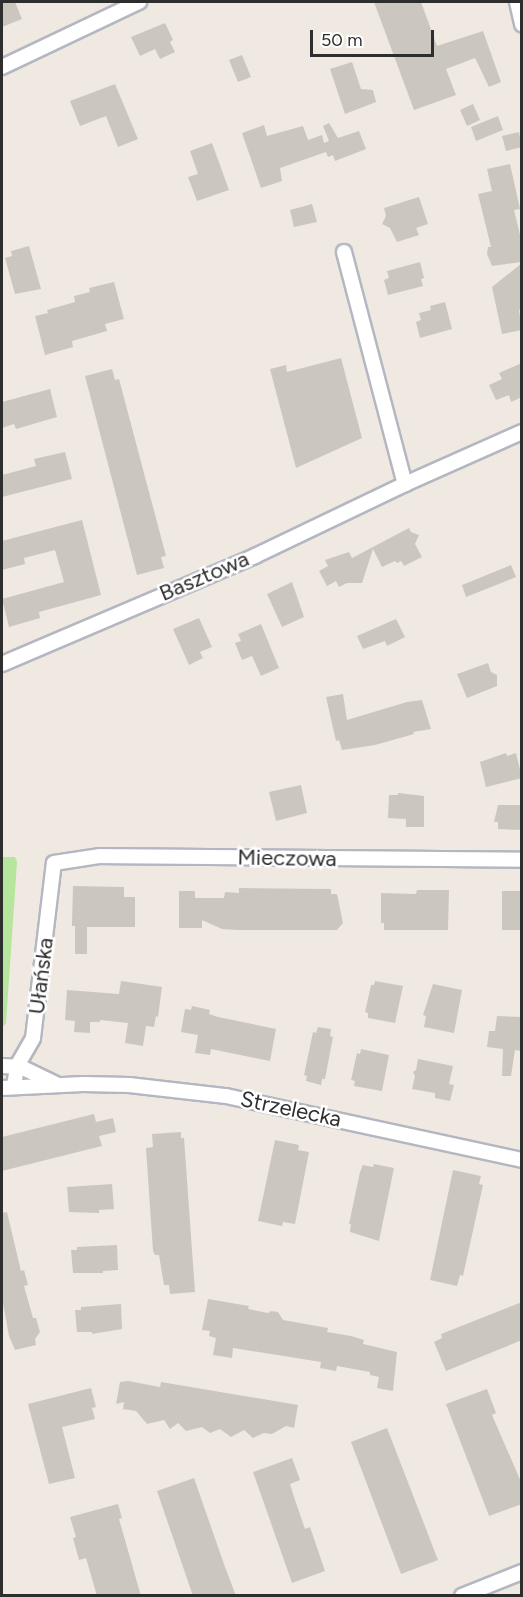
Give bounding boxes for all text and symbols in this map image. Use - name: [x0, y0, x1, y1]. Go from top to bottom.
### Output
- scale bar: [313, 18, 438, 56]
- text: 50 m: [321, 29, 363, 51]
- street label: Basztowa: [155, 545, 253, 607]
- street label: Mieczowa: [237, 844, 337, 872]
- street label: Ułańska: [23, 936, 59, 1016]
- street label: Strzelecka: [238, 1085, 344, 1133]

